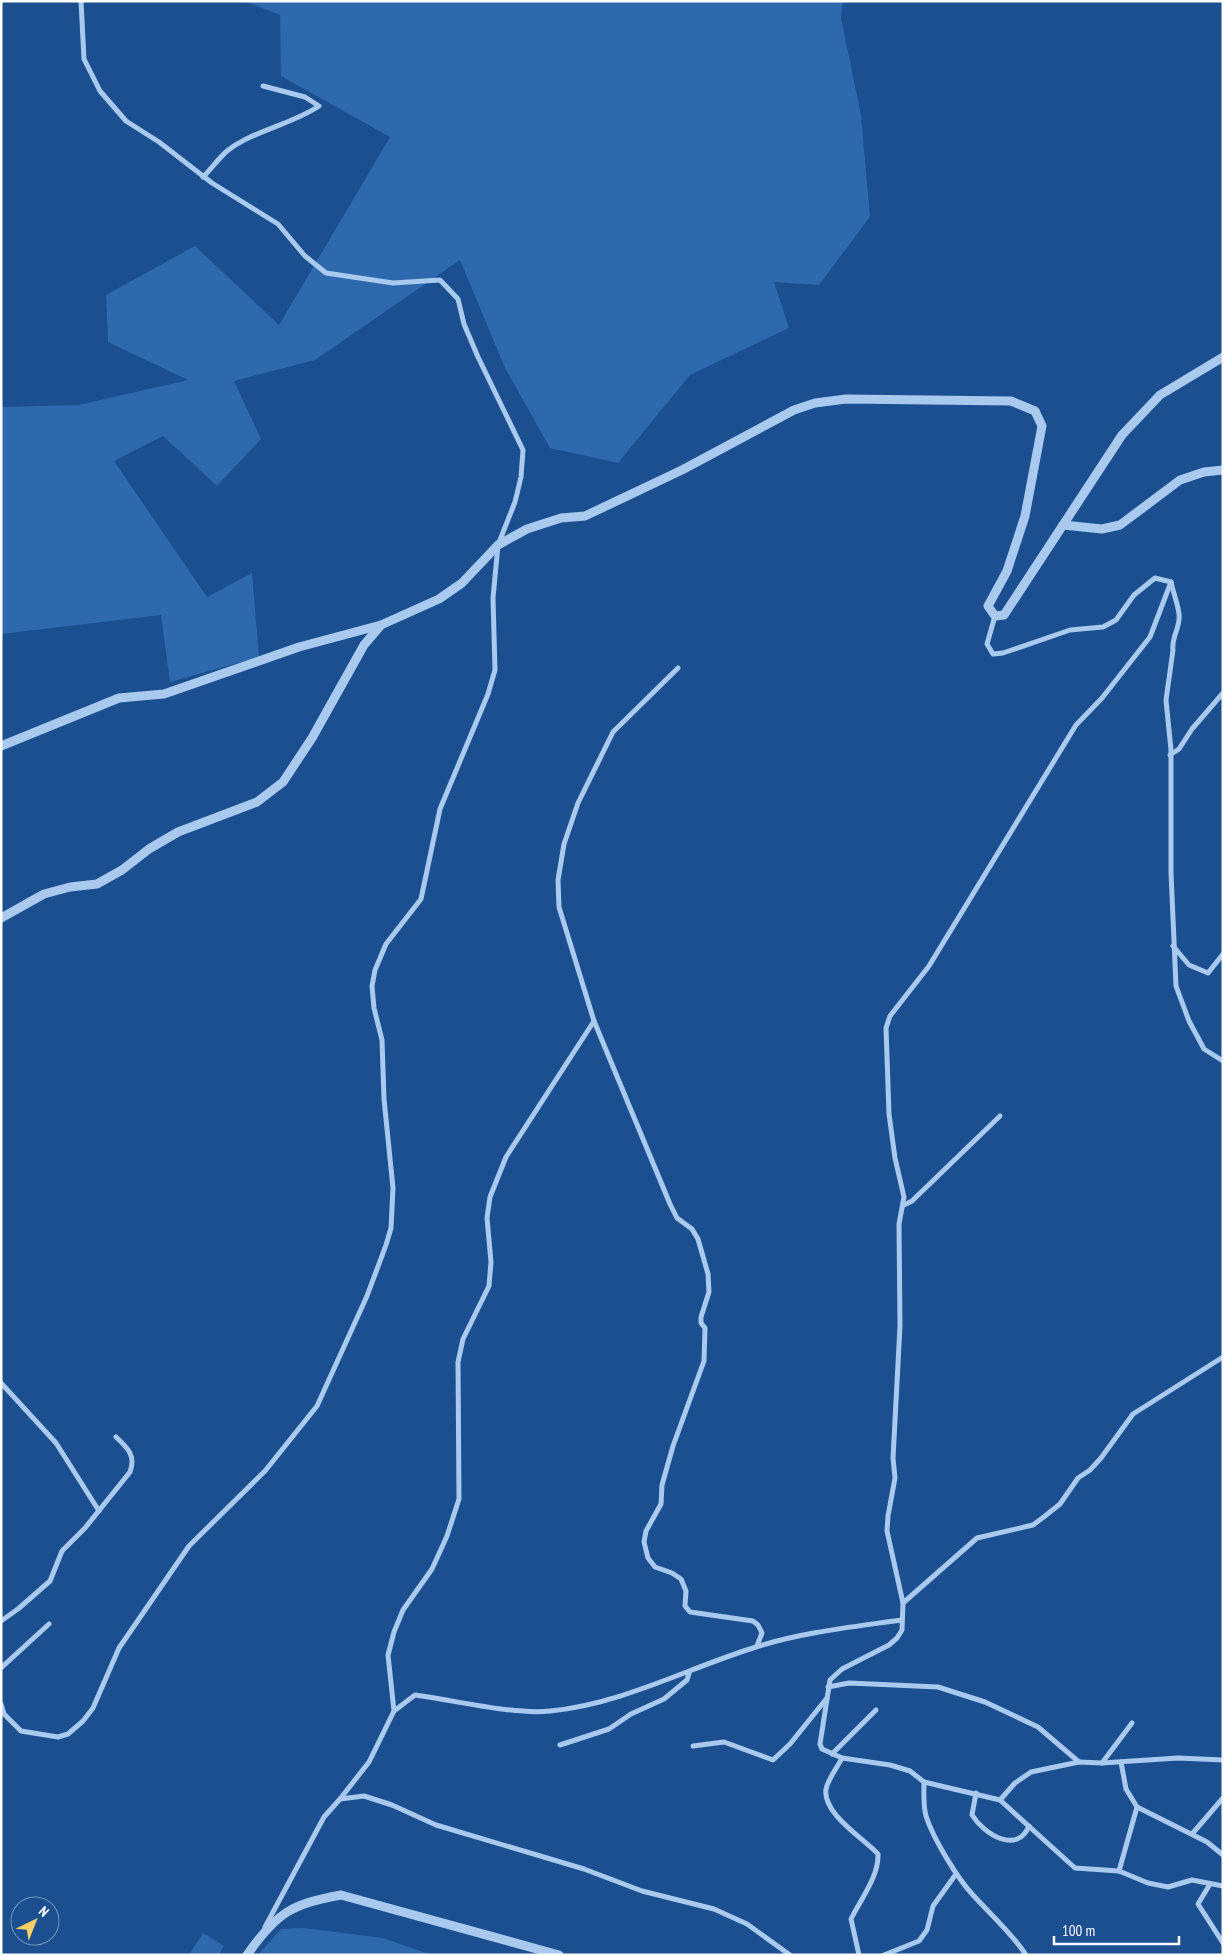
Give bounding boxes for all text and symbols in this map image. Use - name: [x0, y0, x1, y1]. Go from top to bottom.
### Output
- north arrow: [10, 1896, 60, 1946]
- text: N: [35, 1902, 53, 1921]
- scale bar: [1054, 1914, 1179, 1946]
- text: 100 m: [1062, 1921, 1095, 1940]

